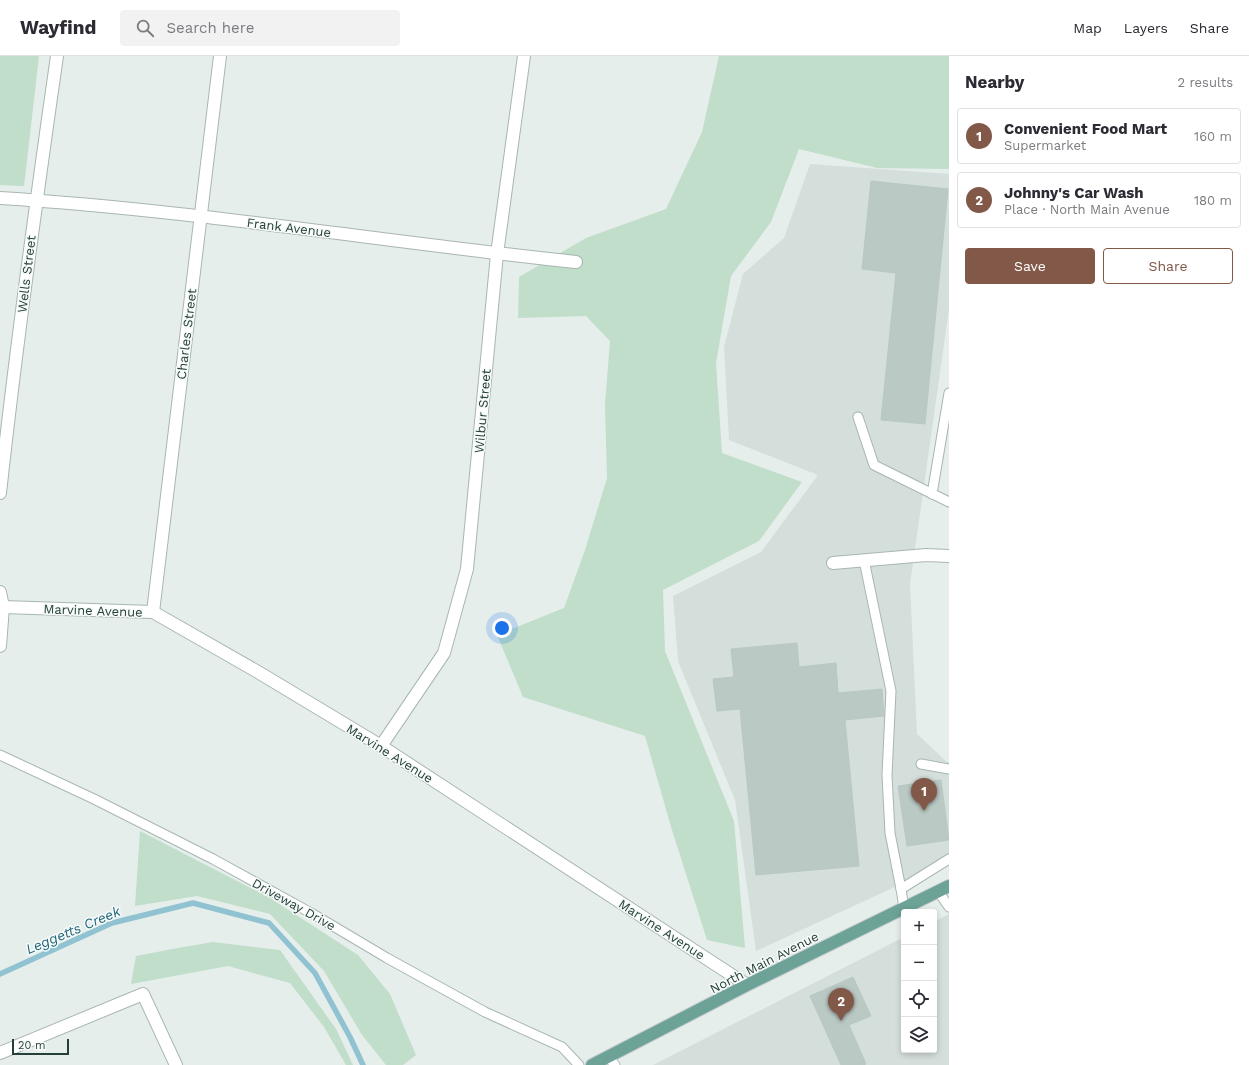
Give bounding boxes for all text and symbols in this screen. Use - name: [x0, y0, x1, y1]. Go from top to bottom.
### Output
- search box: [120, 10, 400, 46]
- text: Wayfind: [20, 16, 96, 39]
- icon: search: [134, 17, 156, 39]
- text: Search here: [166, 19, 254, 37]
- text: Map: [1073, 20, 1102, 36]
- text: Layers: [1124, 20, 1168, 36]
- text: Share: [1190, 20, 1229, 36]
- text: Nearby: [965, 72, 1024, 92]
- text: 2 results: [1178, 75, 1233, 90]
- text: Convenient Food Mart: [1004, 120, 1167, 138]
- text: 1: [976, 129, 982, 144]
- text: 160 m: [1194, 129, 1232, 144]
- text: Supermarket: [1004, 138, 1086, 153]
- text: Johnny's Car Wash: [1004, 184, 1144, 202]
- text: 2: [975, 193, 983, 208]
- text: 180 m: [1194, 193, 1232, 208]
- text: Place · North Main Avenue: [1004, 202, 1170, 217]
- street label: Frank Avenue: [246, 215, 332, 240]
- street label: Wells Street: [14, 234, 39, 314]
- button: Save: [965, 248, 1095, 284]
- button: Share: [1103, 248, 1233, 284]
- street label: Charles Street: [173, 287, 200, 380]
- street label: Wilbur Street: [471, 368, 494, 454]
- street label: Marvine Avenue: [43, 601, 143, 620]
- your location: [492, 618, 512, 638]
- street label: Marvine Avenue: [344, 721, 436, 786]
- pin: 1: [911, 778, 937, 811]
- street label: Driveway Drive: [249, 875, 338, 934]
- street label: Marvine Avenue: [616, 896, 707, 963]
- water label: Leggetts Creek: [23, 903, 123, 957]
- map controls: [901, 909, 937, 1053]
- button: +: [901, 909, 937, 945]
- street label: North Main Avenue: [707, 929, 821, 996]
- button: −: [901, 945, 937, 981]
- button: locate: [901, 981, 937, 1017]
- pin: 2: [828, 988, 854, 1021]
- button: layers: [901, 1017, 937, 1053]
- scale bar: [12, 1037, 69, 1056]
- text: 20 m: [18, 1039, 46, 1052]

